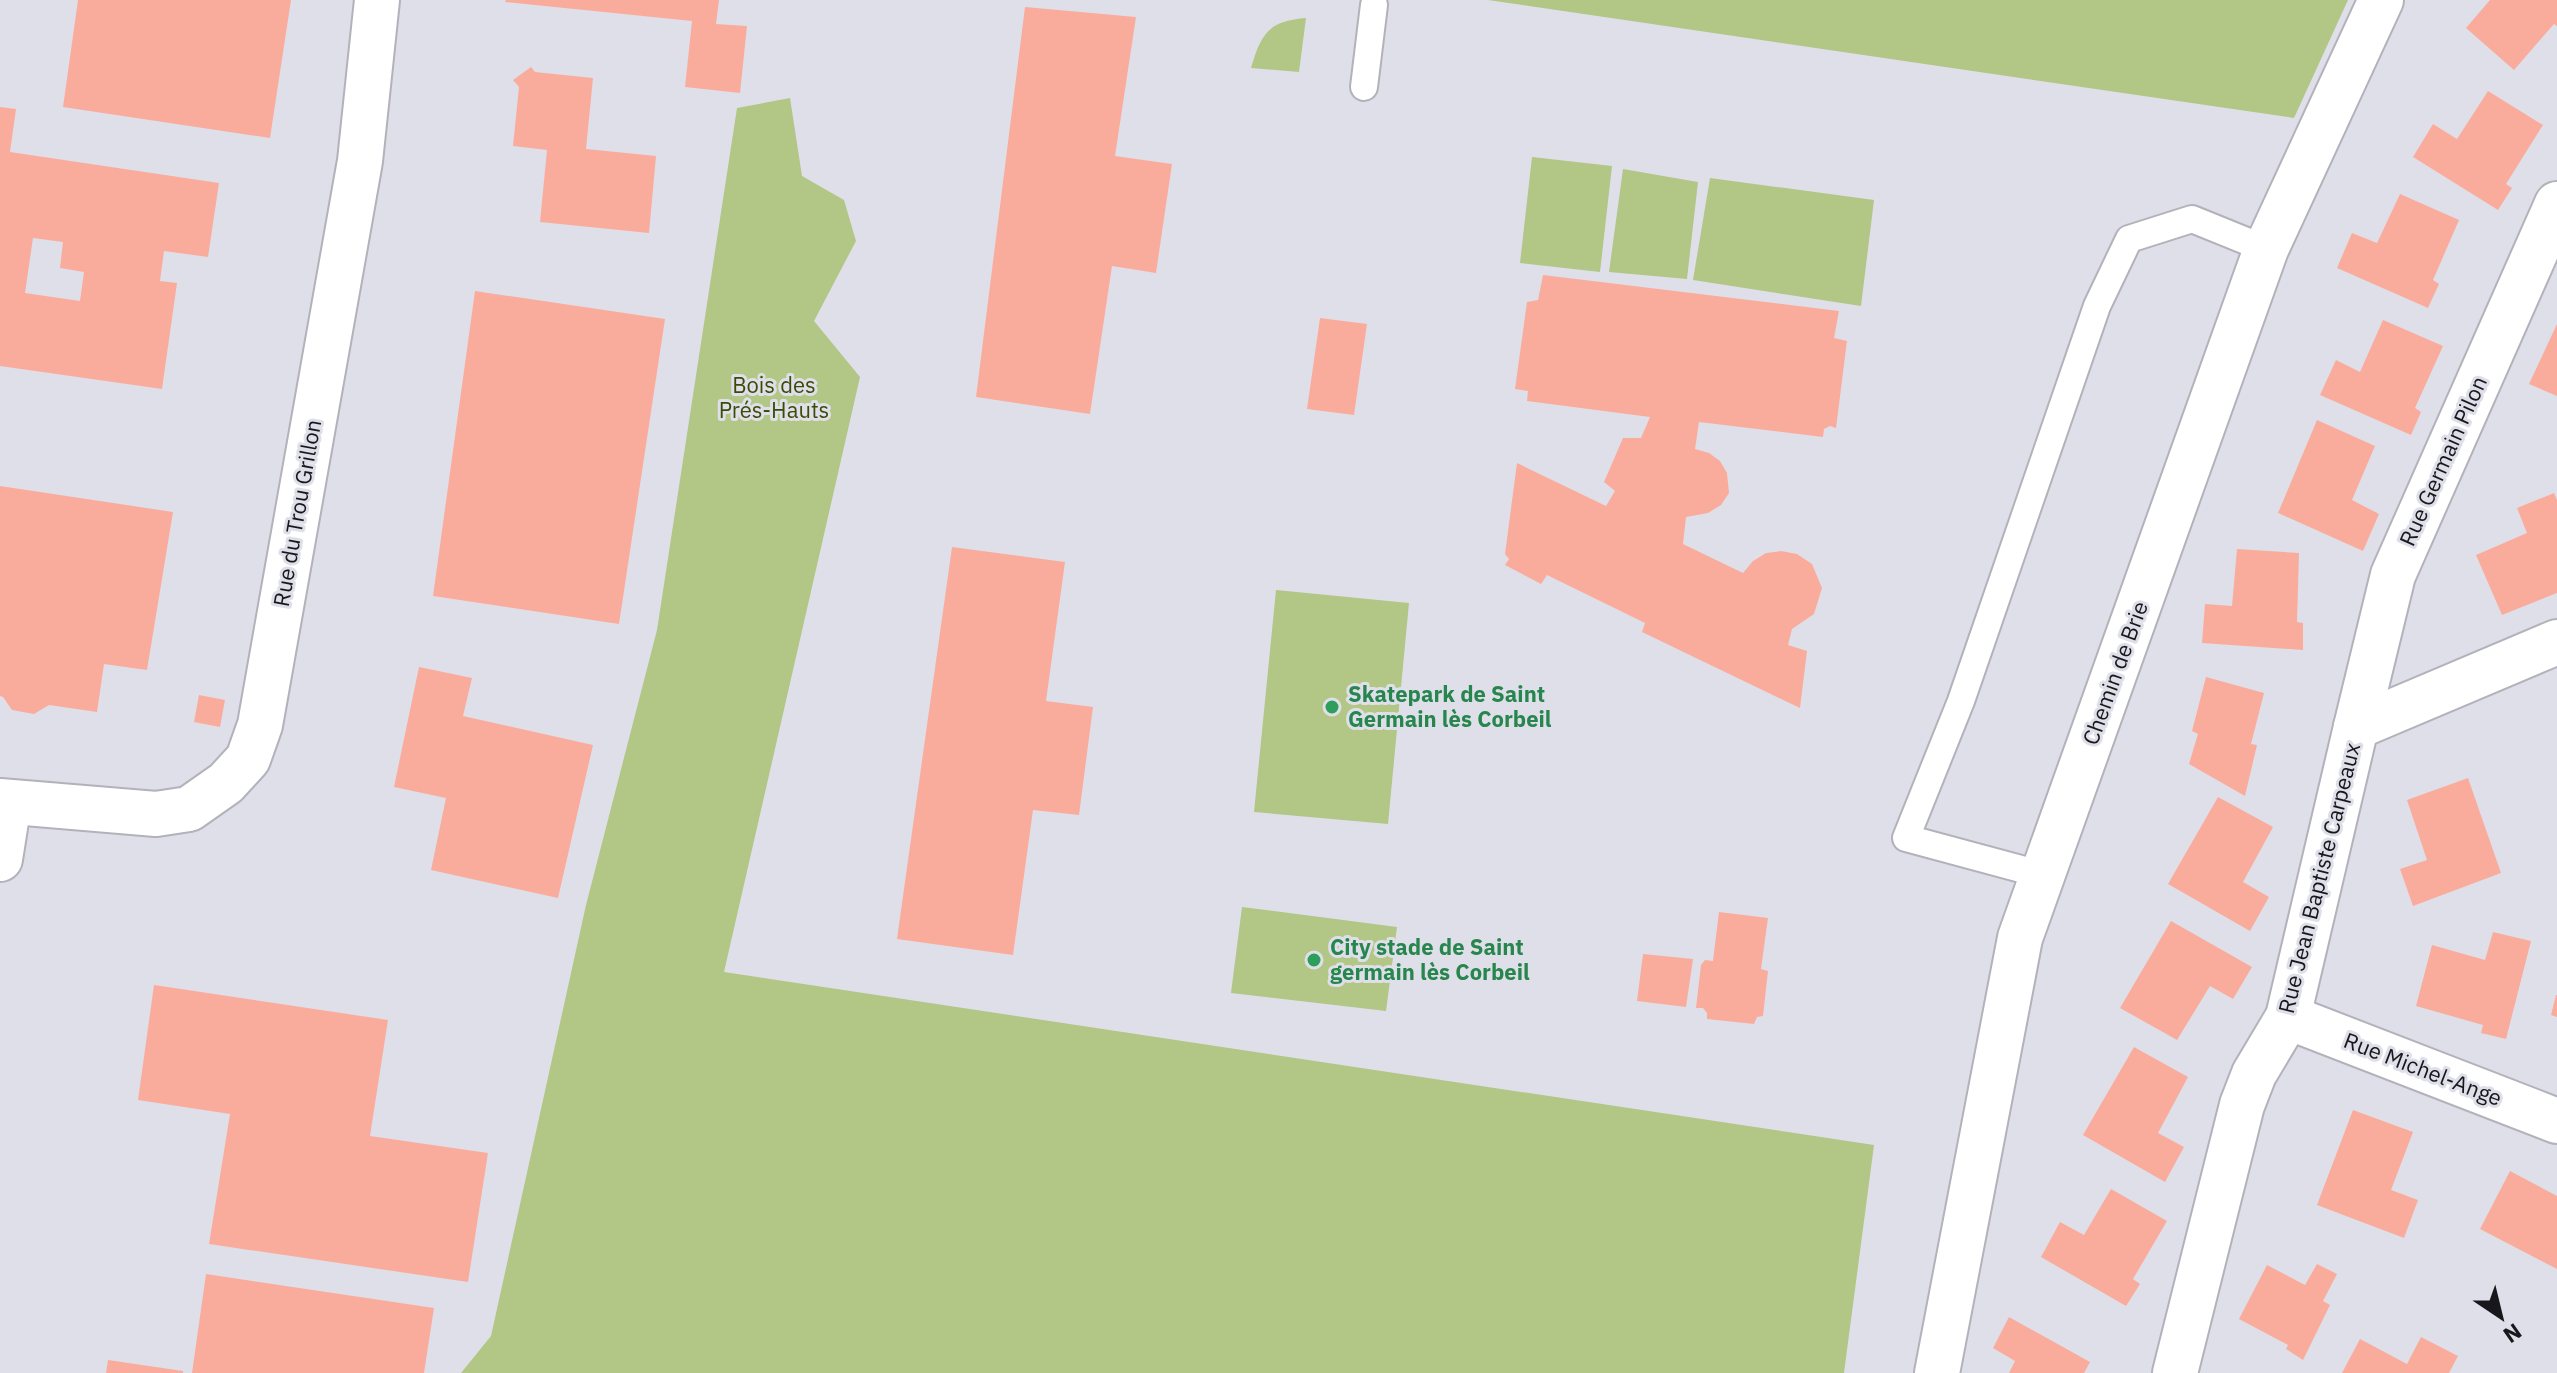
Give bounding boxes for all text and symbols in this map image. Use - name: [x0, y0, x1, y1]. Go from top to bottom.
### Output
- park label: Bois des Prés-Hauts: [719, 370, 829, 424]
- street label: Rue Germain Pilon: [2392, 371, 2493, 550]
- street label: Rue du Trou Grillon: [266, 417, 327, 609]
- street label: Chemin de Brie: [2075, 597, 2154, 749]
- place label: Skatepark de Saint Germain lès Corbeil: [1348, 679, 1552, 733]
- marker: Skatepark de Saint Germain lès Corbeil: [1323, 698, 1341, 716]
- street label: Rue Jean Baptiste Carpeaux: [2271, 740, 2366, 1016]
- place label: City stade de Saint germain lès Corbeil: [1330, 932, 1530, 986]
- marker: City stade de Saint germain lès Corbeil: [1305, 951, 1323, 969]
- street label: Rue Michel-Ange: [2340, 1025, 2506, 1112]
- north arrow: [2461, 1277, 2541, 1357]
- text: N: [2498, 1317, 2528, 1350]

